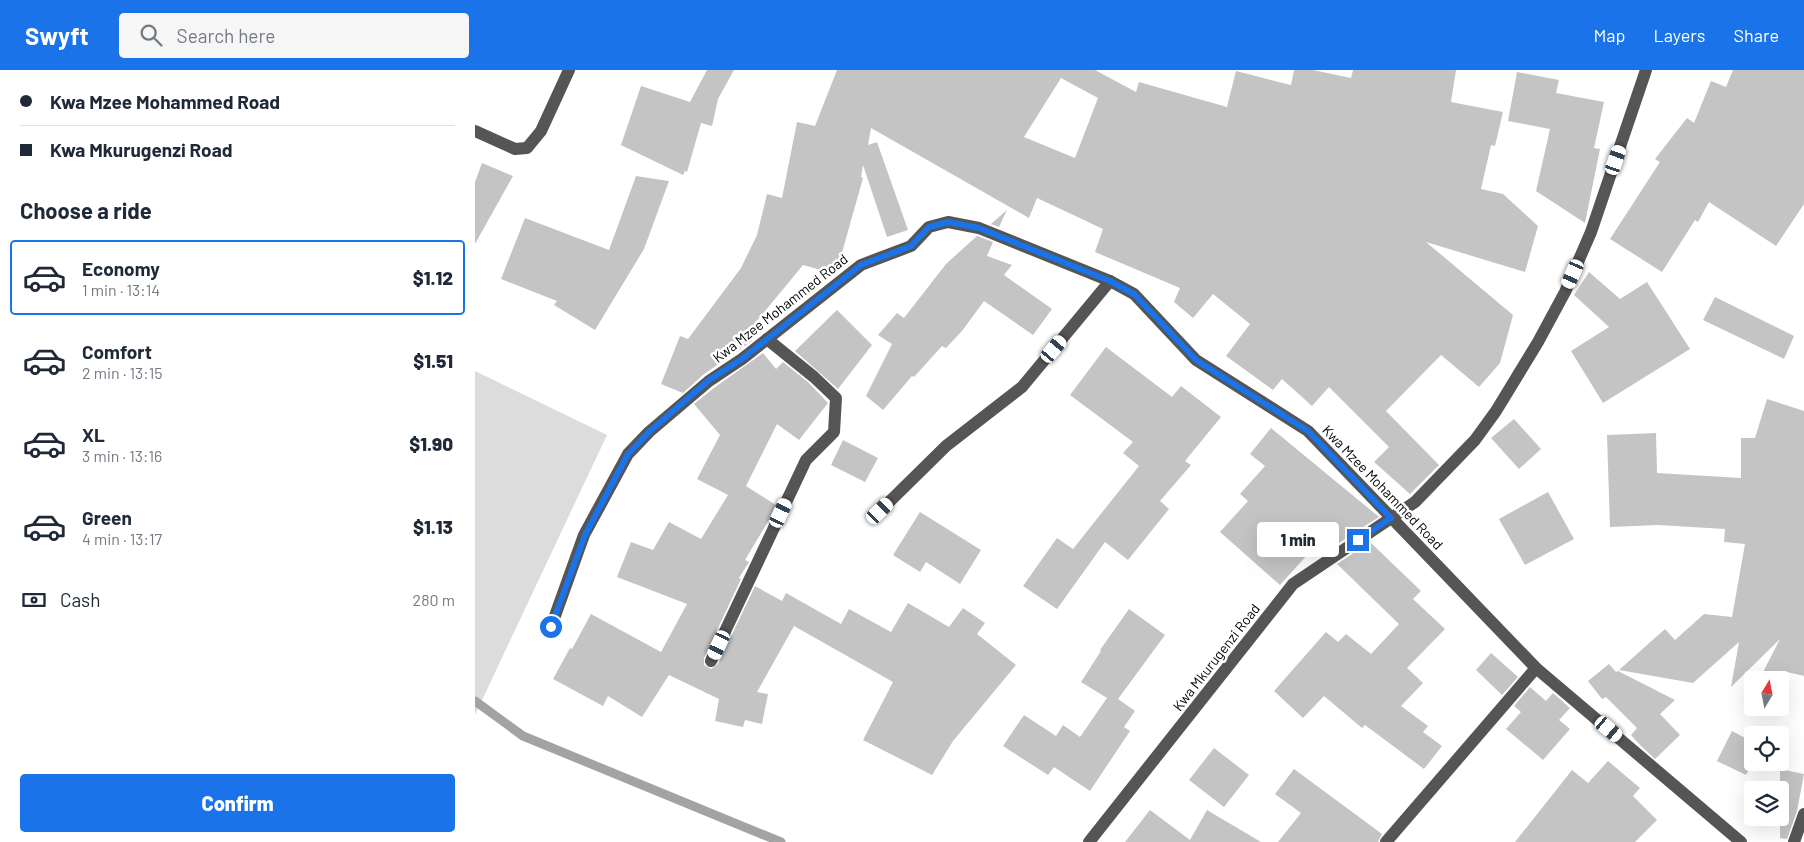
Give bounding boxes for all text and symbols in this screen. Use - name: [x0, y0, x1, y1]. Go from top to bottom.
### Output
- search box: [119, 13, 469, 58]
- text: Swyft: [25, 21, 89, 50]
- icon: search: [137, 21, 165, 49]
- text: Search here: [177, 24, 275, 47]
- text: Map: [1593, 24, 1625, 46]
- text: Layers: [1653, 24, 1706, 46]
- text: Share: [1734, 24, 1779, 46]
- text: Kwa Mzee Mohammed Road: [50, 90, 280, 113]
- text: Kwa Mkurugenzi Road: [50, 138, 232, 161]
- car: [1604, 143, 1627, 177]
- text: Choose a ride: [20, 197, 152, 223]
- street label: Kwa Mzee Mohammed Road: [709, 250, 851, 366]
- icon: car: [22, 255, 67, 300]
- text: Economy: [82, 257, 160, 280]
- car: [1560, 257, 1585, 291]
- text: $1.12: [413, 266, 453, 289]
- text: 1 min · 13:14: [82, 280, 160, 299]
- car: [1038, 333, 1069, 365]
- icon: car: [22, 338, 67, 383]
- text: Comfort: [82, 340, 152, 363]
- text: $1.51: [413, 349, 453, 372]
- text: 2 min · 13:15: [82, 363, 163, 382]
- icon: car: [22, 421, 67, 466]
- street label: Kwa Mzee Mohammed Road: [1319, 421, 1447, 553]
- text: XL: [82, 423, 105, 446]
- text: $1.90: [409, 432, 453, 455]
- text: 3 min · 13:16: [82, 446, 162, 465]
- car: [864, 495, 896, 527]
- car: [767, 496, 794, 530]
- icon: car: [22, 504, 67, 549]
- text: Green: [82, 506, 132, 529]
- text: $1.13: [413, 515, 453, 538]
- callout: 1 min: [1258, 522, 1341, 558]
- text: 4 min · 13:17: [82, 529, 162, 548]
- route end: [1347, 529, 1369, 551]
- text: 1 min: [1280, 530, 1316, 549]
- icon: cash: [20, 586, 48, 614]
- text: Cash: [60, 588, 101, 611]
- text: 280 m: [413, 590, 455, 609]
- street label: Kwa Mkurugenzi Road: [1169, 600, 1263, 714]
- route start: [540, 616, 562, 638]
- car: [705, 628, 732, 662]
- north arrow: [1744, 671, 1789, 716]
- map controls: [1744, 671, 1789, 826]
- car: [1592, 714, 1625, 744]
- button: locate: [1744, 726, 1789, 771]
- button: Confirm: [20, 774, 455, 832]
- button: layers: [1744, 781, 1789, 826]

